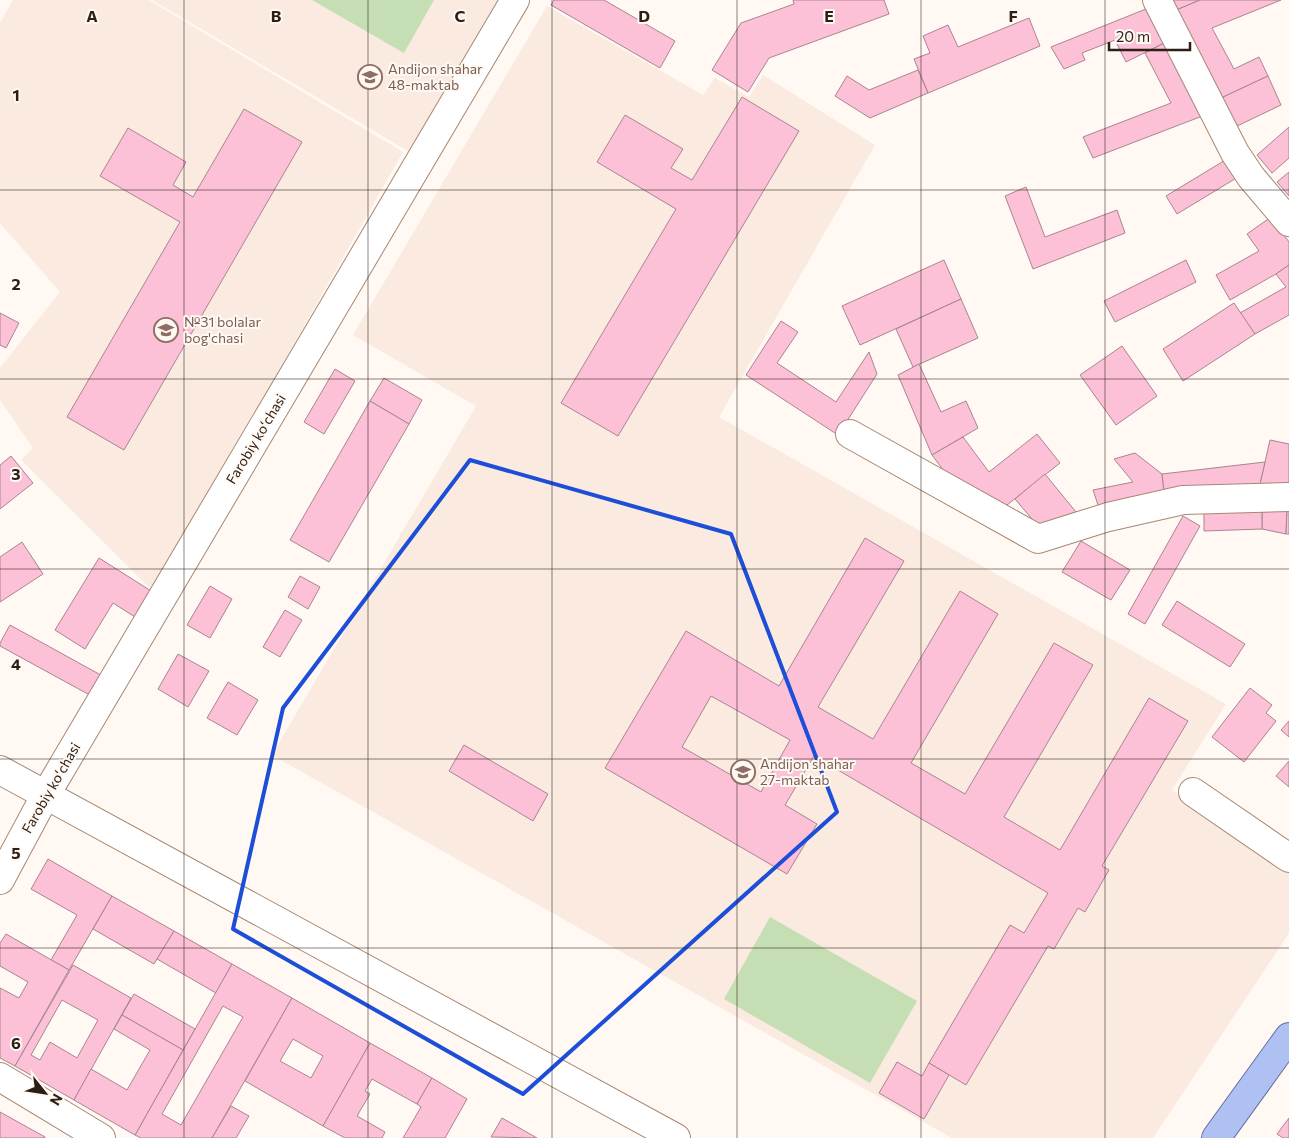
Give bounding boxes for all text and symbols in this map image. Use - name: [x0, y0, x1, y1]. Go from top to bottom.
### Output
- text: A: [86, 6, 98, 25]
- text: B: [271, 6, 282, 25]
- text: C: [455, 6, 466, 25]
- text: D: [638, 6, 650, 25]
- text: E: [824, 6, 834, 25]
- text: F: [1008, 6, 1018, 25]
- scale bar: [1109, 20, 1190, 52]
- text: 20 m: [1116, 27, 1150, 45]
- place label: Andijon shahar 48-maktab: [388, 60, 483, 93]
- school or university icon: Andijon shahar 48-maktab: [357, 64, 383, 90]
- text: 1: [12, 85, 20, 104]
- text: 2: [11, 274, 21, 293]
- place label: №31 bolalar bog'chasi: [184, 313, 261, 346]
- school or university icon: №31 bolalar bog'chasi: [153, 317, 179, 343]
- street label: Farobiy koʻchasi: [222, 391, 289, 487]
- text: 3: [11, 464, 21, 483]
- text: 4: [11, 654, 21, 673]
- street label: Farobiy koʻchasi: [18, 739, 83, 836]
- place label: Andijon shahar 27-maktab: [760, 755, 855, 788]
- school or university icon: Andijon shahar 27-maktab: [730, 759, 756, 785]
- text: 5: [11, 843, 21, 862]
- text: 6: [11, 1033, 21, 1052]
- north arrow: [20, 1068, 70, 1118]
- text: N: [47, 1091, 67, 1109]

